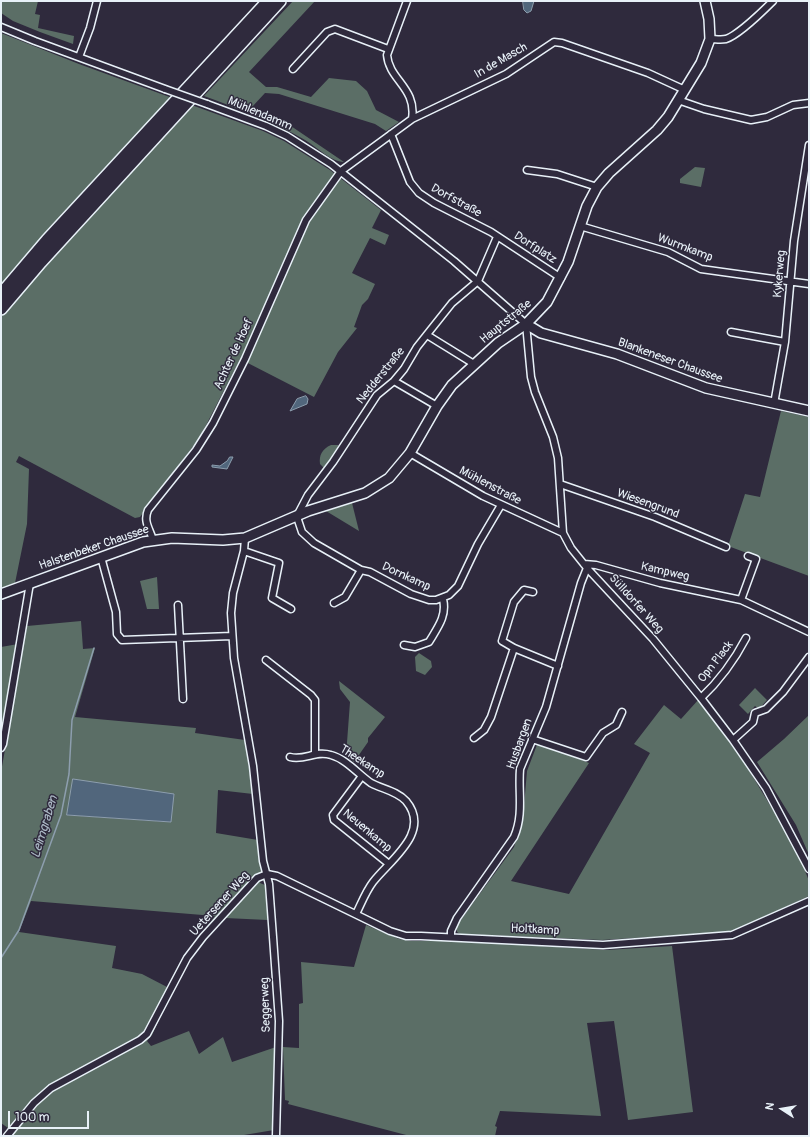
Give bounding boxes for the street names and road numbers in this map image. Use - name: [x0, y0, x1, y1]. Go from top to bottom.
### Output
- street label: In de Masch: [472, 40, 530, 82]
- street label: Mühlendamm: [226, 94, 294, 134]
- street label: Dorfstraße: [428, 181, 484, 221]
- street label: Dorfplatz: [511, 229, 559, 267]
- street label: Wurmkamp: [655, 231, 715, 265]
- street label: Kykerweg: [771, 250, 789, 298]
- street label: Hauptstraße: [477, 297, 535, 347]
- street label: Achter de Hoef: [211, 316, 257, 392]
- street label: Blankeneser Chaussee: [616, 335, 724, 387]
- street label: Nedderstraße: [354, 345, 408, 407]
- street label: Mühlenstraße: [457, 464, 523, 508]
- street label: Wiesengrund: [615, 486, 681, 522]
- street label: Halstenbeker Chaussee: [37, 522, 151, 574]
- street label: Dornkamp: [379, 559, 433, 595]
- street label: Kampweg: [639, 559, 691, 585]
- street label: Sülldorfer Weg: [606, 572, 666, 636]
- street label: Opn Plack: [695, 638, 737, 686]
- street label: Husbargen: [504, 717, 536, 771]
- street label: Theekamp: [337, 742, 387, 782]
- street label: Neuenkamp: [340, 806, 394, 856]
- street label: Uetersener Weg: [187, 869, 253, 939]
- street label: Holtkamp: [510, 922, 560, 938]
- street label: Seggerweg: [258, 977, 274, 1033]

